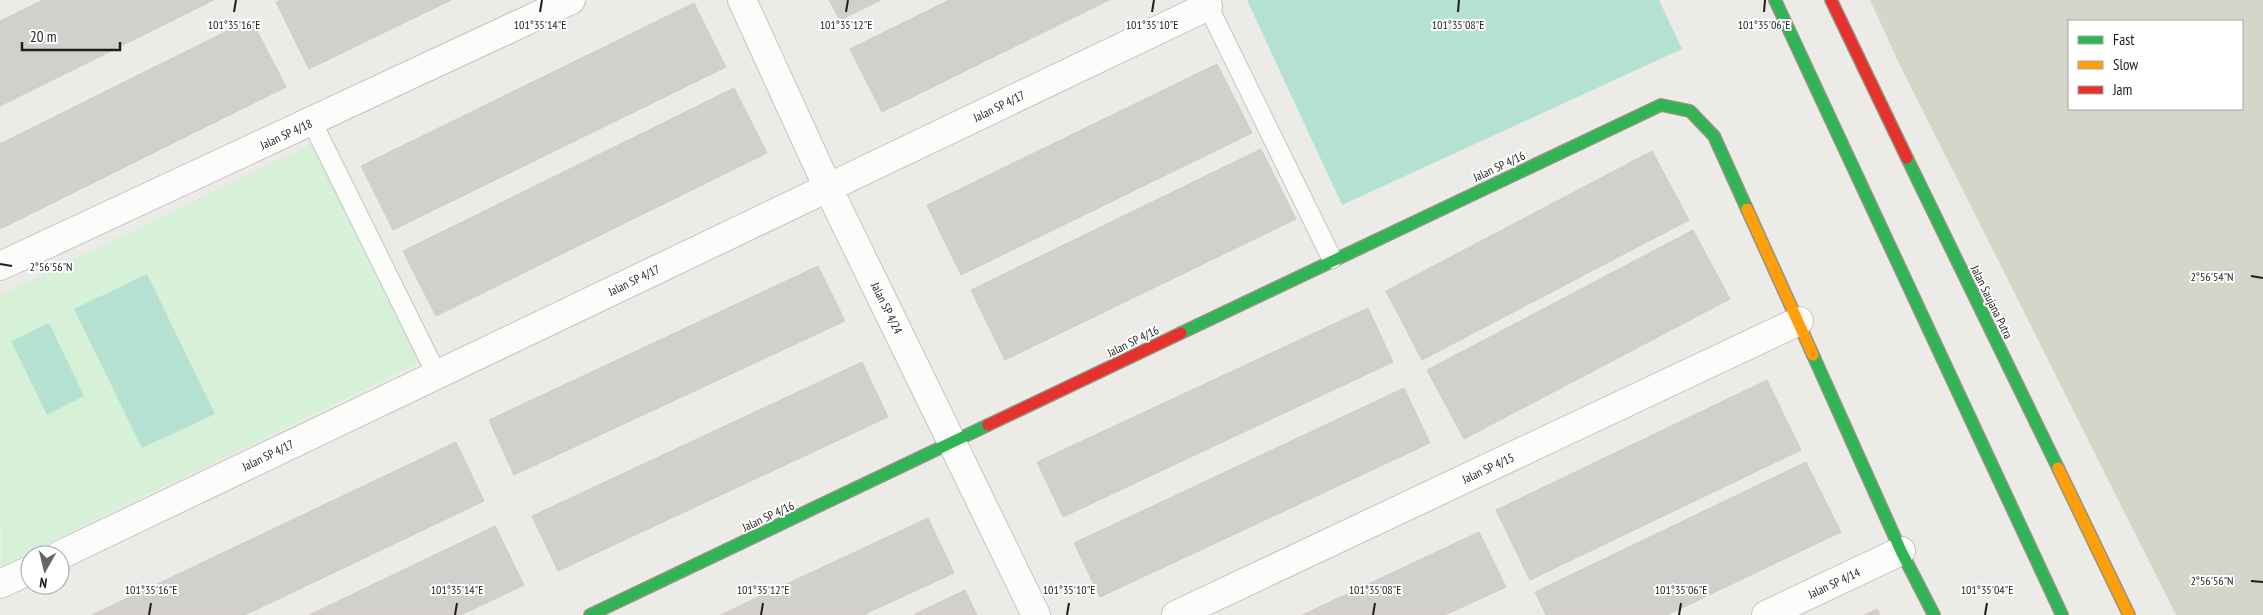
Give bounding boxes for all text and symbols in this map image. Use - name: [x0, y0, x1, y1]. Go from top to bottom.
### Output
- text: 101°35'16"E: [208, 17, 260, 32]
- text: 101°35'14"E: [514, 17, 566, 32]
- text: 101°35'12"E: [820, 17, 872, 32]
- text: 101°35'10"E: [1126, 17, 1178, 32]
- text: 101°35'08"E: [1432, 17, 1484, 32]
- text: 101°35'06"E: [1738, 17, 1790, 32]
- scale bar: [22, 20, 120, 52]
- legend: [2068, 20, 2243, 110]
- text: 20 m: [30, 27, 56, 46]
- text: Fast: [2113, 30, 2134, 49]
- text: Slow: [2113, 55, 2138, 74]
- text: Jam: [2112, 80, 2132, 99]
- street label: Jalan SP 4/17: [970, 87, 1027, 125]
- street label: Jalan SP 4/18: [257, 115, 314, 153]
- street label: Jalan SP 4/16: [1470, 147, 1527, 185]
- text: 2°56'56"N: [29, 259, 73, 274]
- street label: Jalan SP 4/17: [605, 261, 662, 299]
- street label: Jalan Saujana Putra: [1967, 262, 2016, 341]
- text: 2°56'54"N: [2190, 269, 2234, 284]
- street label: Jalan SP 4/24: [868, 279, 906, 337]
- street label: Jalan SP 4/16: [1104, 322, 1161, 360]
- street label: Jalan SP 4/17: [239, 436, 296, 474]
- street label: Jalan SP 4/15: [1459, 449, 1516, 487]
- street label: Jalan SP 4/16: [739, 497, 796, 535]
- north arrow: [20, 545, 70, 595]
- street label: Jalan SP 4/14: [1805, 564, 1863, 602]
- text: N: [38, 573, 48, 592]
- text: 2°56'56"N: [2190, 573, 2234, 588]
- text: 101°35'16"E: [125, 582, 177, 597]
- text: 101°35'14"E: [431, 582, 483, 597]
- text: 101°35'12"E: [737, 582, 789, 597]
- text: 101°35'10"E: [1043, 582, 1095, 597]
- text: 101°35'08"E: [1349, 582, 1401, 597]
- text: 101°35'06"E: [1655, 582, 1707, 597]
- text: 101°35'04"E: [1961, 582, 2013, 597]

